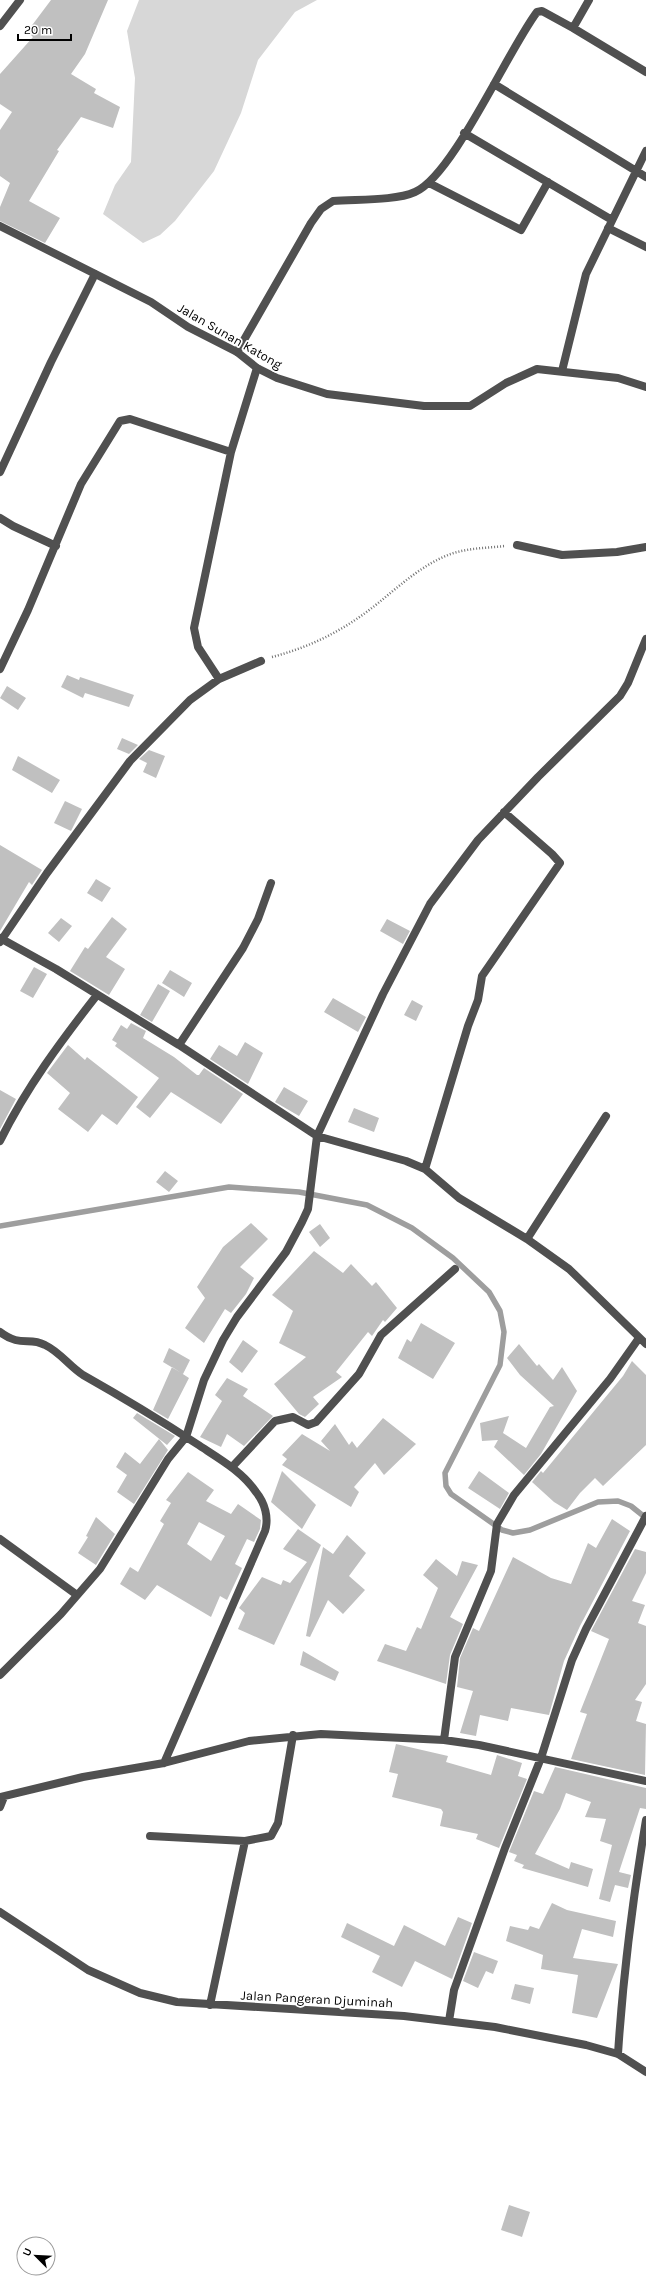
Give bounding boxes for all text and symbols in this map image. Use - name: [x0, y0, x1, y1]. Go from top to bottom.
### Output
- scale bar: [18, 16, 71, 42]
- text: 20 m: [24, 23, 52, 37]
- street label: Jalan Sunan Katong: [175, 300, 285, 372]
- street label: Jalan Pangeran Djuminah: [240, 1988, 394, 2010]
- north arrow: [16, 2236, 56, 2276]
- text: U: [20, 2246, 35, 2258]

